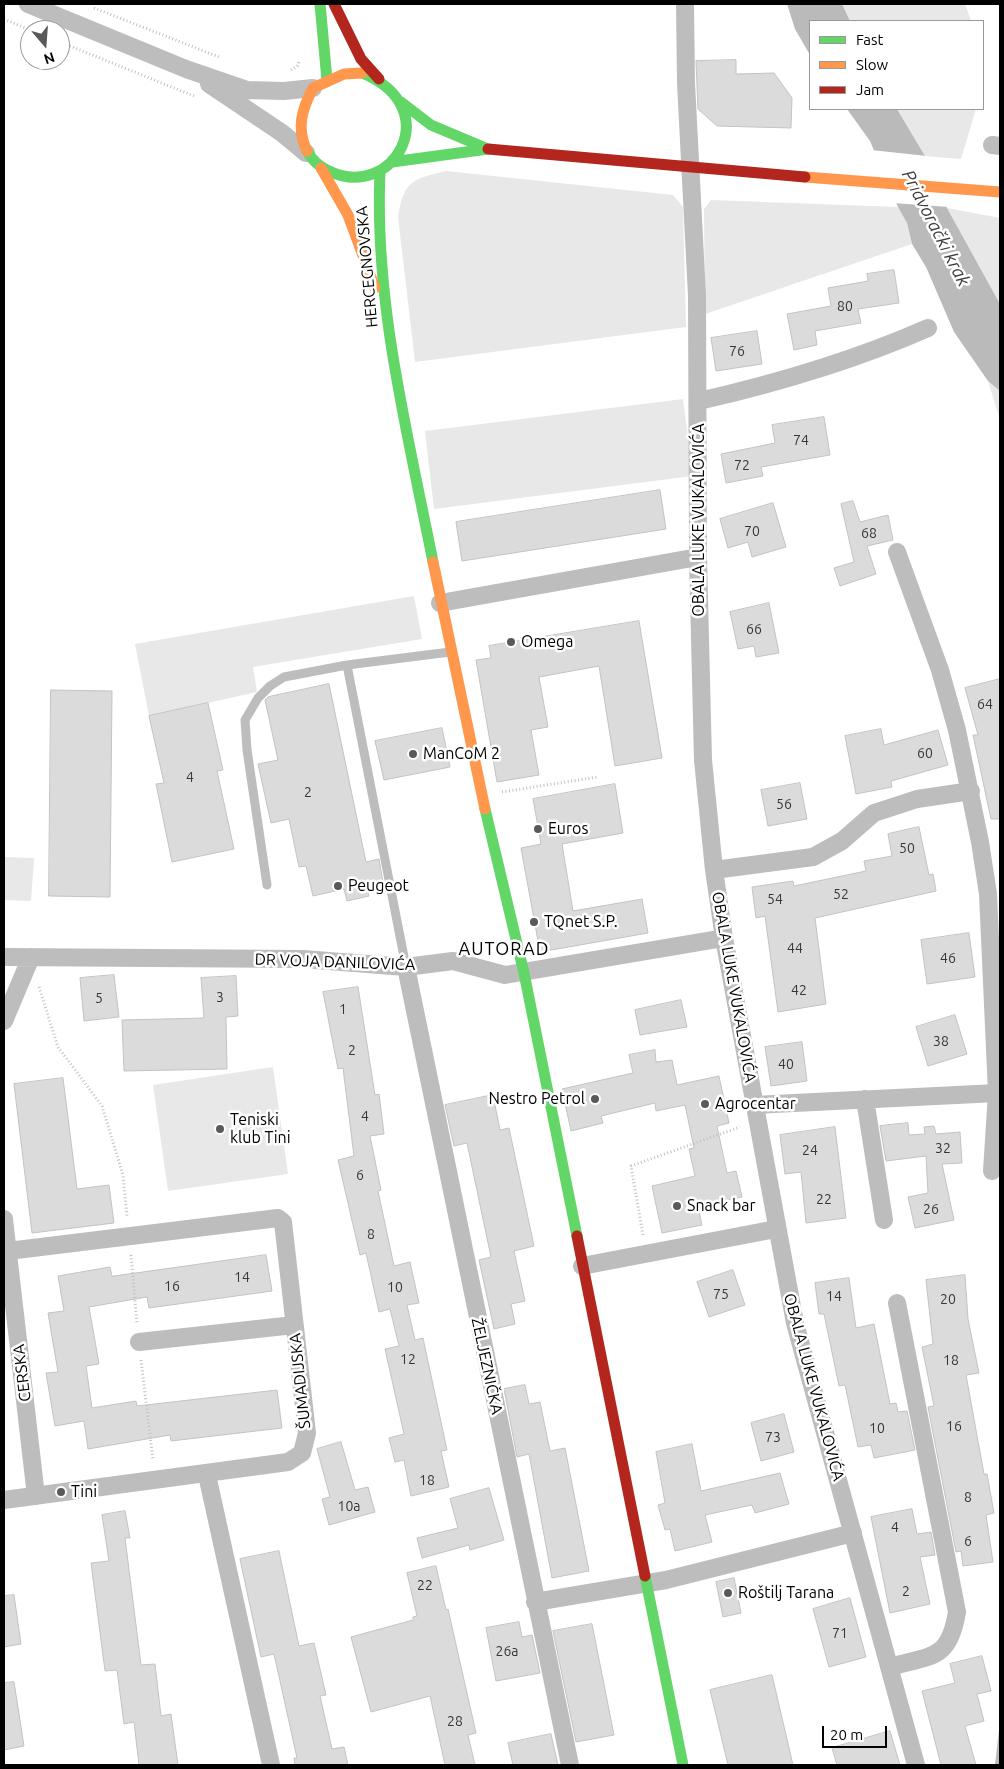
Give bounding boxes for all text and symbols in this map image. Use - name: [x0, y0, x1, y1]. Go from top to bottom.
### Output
- north arrow: [20, 20, 70, 70]
- legend: [809, 20, 984, 110]
- text: Fast: [856, 31, 883, 48]
- text: N: [42, 49, 57, 68]
- text: Slow: [856, 56, 888, 73]
- text: Jam: [856, 81, 884, 98]
- water label: Pridvorački krak: [897, 166, 975, 290]
- street label: HERCEGNOVSKA: [352, 205, 382, 329]
- house number: 80: [837, 298, 853, 314]
- house number: 76: [729, 343, 745, 359]
- street label: OBALA LUKE VUKALOVIĆA: [689, 423, 709, 617]
- house number: 74: [793, 432, 809, 448]
- house number: 72: [734, 457, 750, 473]
- house number: 70: [744, 523, 760, 539]
- house number: 68: [861, 525, 877, 541]
- house number: 66: [746, 621, 762, 637]
- place label: Omega: [521, 632, 573, 652]
- marker: Omega: [505, 636, 517, 648]
- house number: 64: [977, 696, 993, 712]
- place label: ManCoM 2: [423, 744, 500, 764]
- house number: 60: [917, 745, 933, 761]
- marker: ManCoM 2: [407, 748, 419, 760]
- house number: 4: [186, 769, 194, 785]
- house number: 2: [304, 784, 312, 800]
- house number: 56: [776, 796, 792, 812]
- place label: Euros: [548, 819, 588, 839]
- marker: Euros: [532, 823, 544, 835]
- house number: 50: [899, 840, 915, 856]
- place label: Peugeot: [348, 876, 409, 896]
- marker: Peugeot: [332, 880, 344, 892]
- house number: 52: [833, 886, 849, 902]
- street label: OBALA LUKE VUKALOVIĆA: [708, 890, 760, 1084]
- house number: 54: [767, 891, 783, 907]
- place label: TQnet S.P.: [544, 912, 618, 932]
- marker: TQnet S.P.: [528, 916, 540, 928]
- district label: AUTORAD: [458, 938, 550, 960]
- house number: 44: [787, 940, 803, 956]
- street label: DR VOJA DANILOVIĆA: [254, 950, 416, 974]
- house number: 46: [940, 950, 956, 966]
- house number: 42: [791, 982, 807, 998]
- house number: 3: [216, 989, 224, 1005]
- house number: 5: [95, 990, 103, 1006]
- house number: 1: [339, 1001, 347, 1017]
- house number: 38: [933, 1033, 949, 1049]
- house number: 2: [348, 1042, 356, 1058]
- house number: 40: [778, 1056, 794, 1072]
- place label: Nestro Petrol: [488, 1089, 585, 1109]
- marker: Nestro Petrol: [589, 1093, 601, 1105]
- place label: Agrocentar: [715, 1094, 796, 1114]
- marker: Agrocentar: [699, 1098, 711, 1110]
- house number: 4: [361, 1108, 369, 1124]
- place label: Teniski klub Tini: [230, 1110, 291, 1148]
- marker: Teniski klub Tini: [214, 1123, 226, 1135]
- house number: 32: [935, 1140, 951, 1156]
- house number: 24: [802, 1142, 818, 1158]
- house number: 6: [356, 1167, 364, 1183]
- house number: 22: [816, 1191, 832, 1207]
- place label: Snack bar: [687, 1196, 756, 1216]
- marker: Snack bar: [671, 1200, 683, 1212]
- house number: 26: [923, 1201, 939, 1217]
- house number: 8: [367, 1226, 375, 1242]
- house number: 14: [234, 1269, 250, 1285]
- house number: 16: [164, 1278, 180, 1294]
- house number: 10: [387, 1279, 403, 1295]
- house number: 75: [713, 1286, 729, 1302]
- house number: 14: [826, 1288, 842, 1304]
- street label: OBALA LUKE VUKALOVIĆA: [780, 1291, 848, 1483]
- house number: 20: [940, 1291, 956, 1307]
- street label: ŽELJEZNIČKA: [467, 1316, 507, 1416]
- street label: ŠUMADIJSKA: [285, 1332, 315, 1430]
- street label: CERSKA: [9, 1343, 35, 1403]
- house number: 12: [400, 1351, 416, 1367]
- house number: 18: [943, 1352, 959, 1368]
- house number: 16: [946, 1418, 962, 1434]
- house number: 10: [869, 1420, 885, 1436]
- house number: 73: [765, 1429, 781, 1445]
- house number: 18: [419, 1472, 435, 1488]
- place label: Tini: [71, 1482, 97, 1502]
- marker: Tini: [55, 1486, 67, 1498]
- house number: 8: [964, 1489, 972, 1505]
- house number: 10a: [338, 1498, 360, 1514]
- house number: 4: [891, 1519, 899, 1535]
- house number: 6: [964, 1533, 972, 1549]
- house number: 22: [417, 1577, 433, 1593]
- place label: Roštilj Tarana: [738, 1583, 834, 1603]
- house number: 2: [902, 1583, 910, 1599]
- marker: Roštilj Tarana: [722, 1587, 734, 1599]
- house number: 71: [832, 1625, 848, 1641]
- house number: 26a: [496, 1643, 518, 1659]
- house number: 28: [447, 1713, 463, 1729]
- scale bar: [824, 1716, 889, 1748]
- text: 20 m: [830, 1726, 863, 1743]

